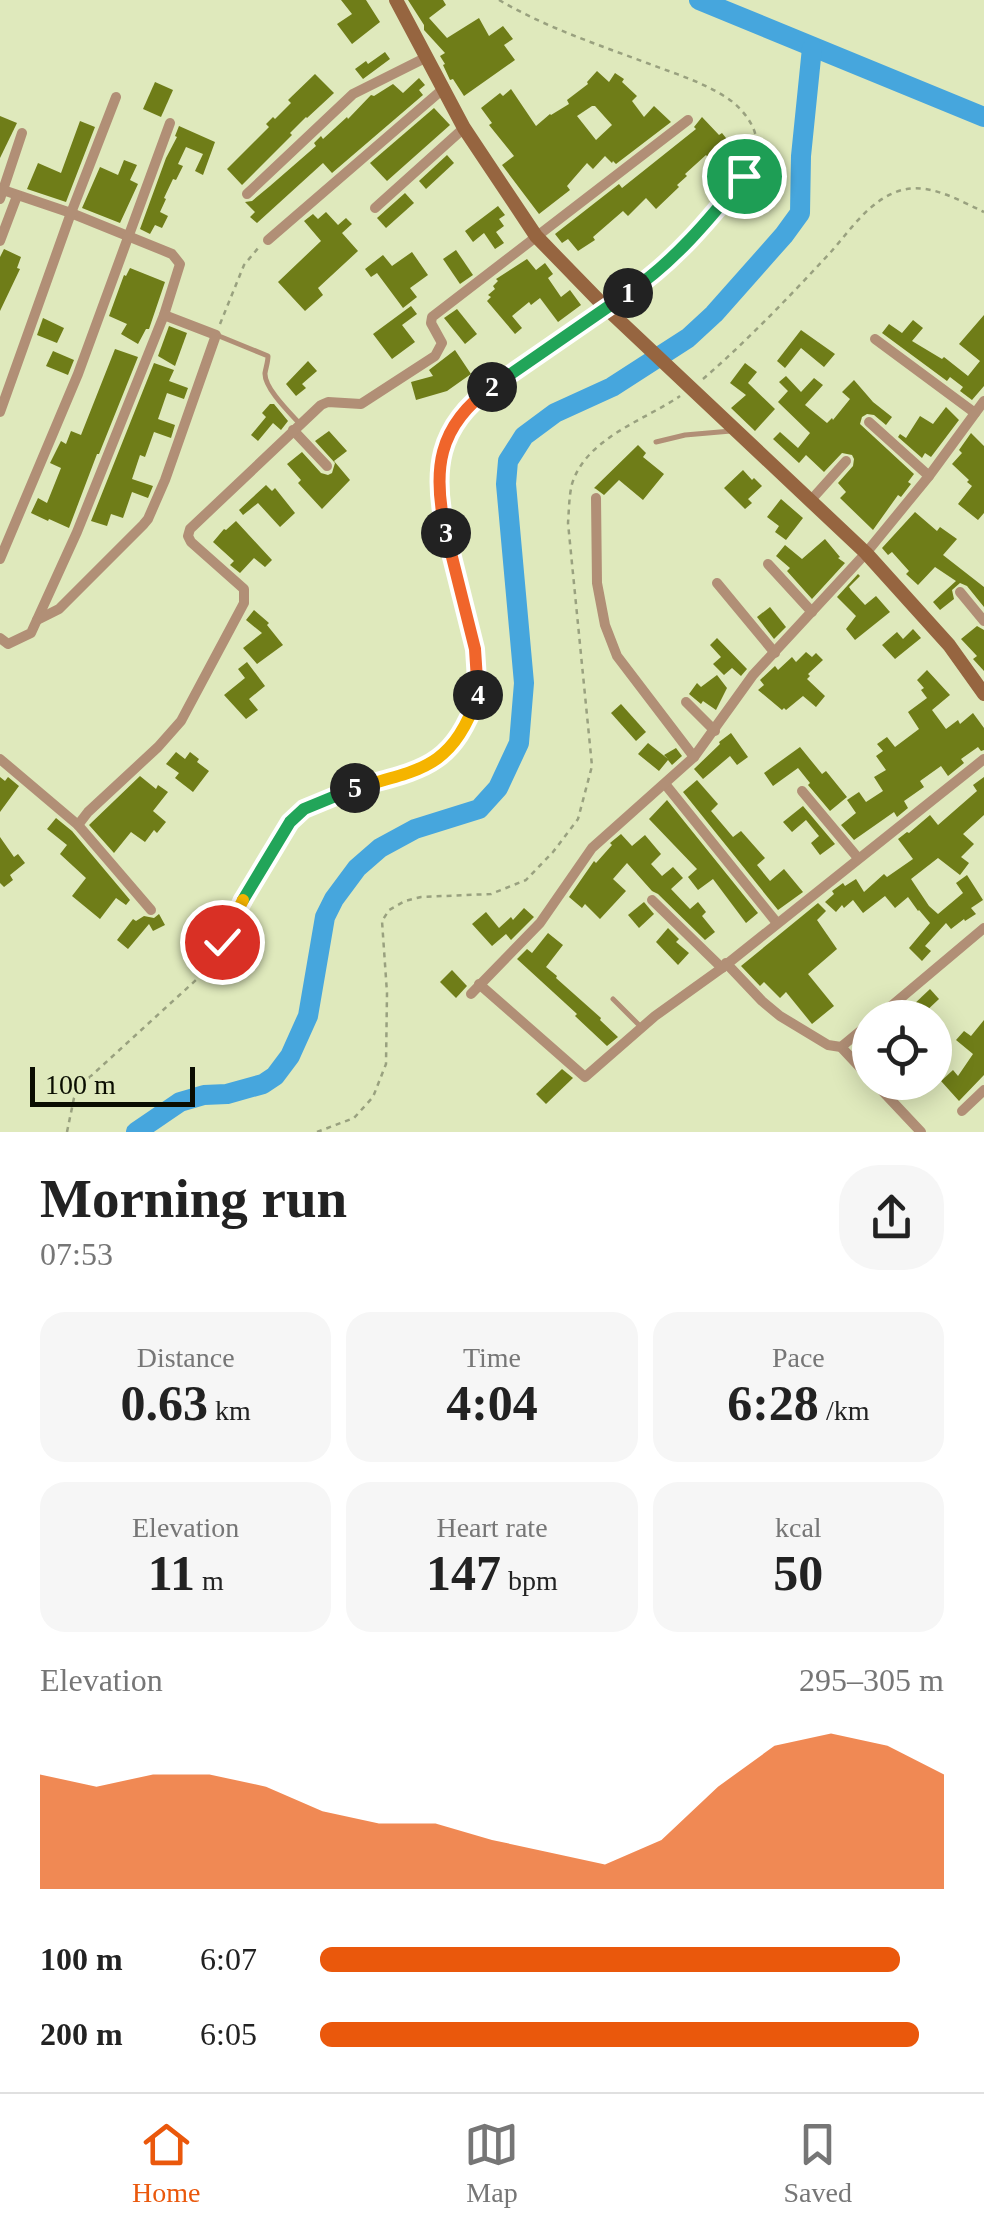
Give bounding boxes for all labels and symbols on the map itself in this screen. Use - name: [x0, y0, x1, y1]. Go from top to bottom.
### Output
- pin: [702, 134, 787, 219]
- pin: 1: [603, 268, 653, 318]
- pin: 2: [467, 362, 517, 412]
- pin: 3: [421, 508, 471, 558]
- pin: 4: [453, 670, 503, 720]
- pin: 5: [330, 763, 380, 813]
- pin: [180, 900, 265, 985]
- scale bar: [30, 1062, 195, 1106]

